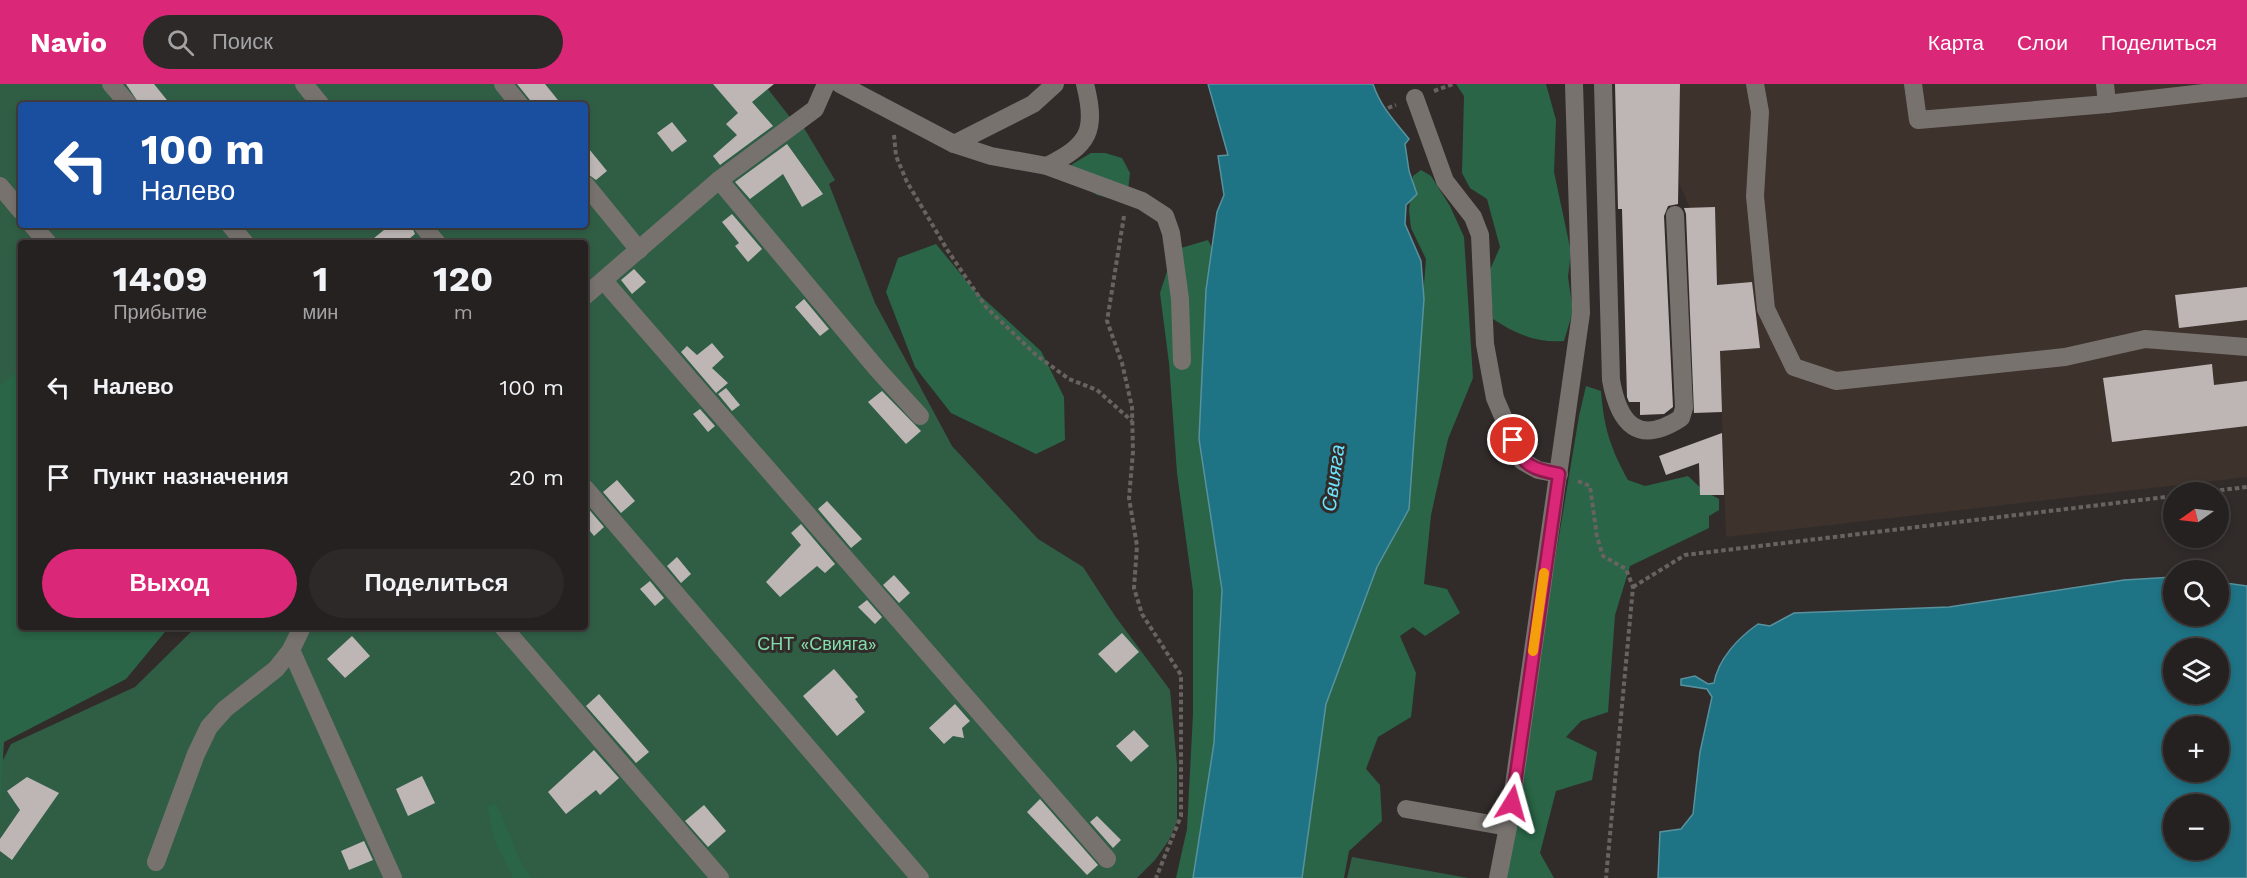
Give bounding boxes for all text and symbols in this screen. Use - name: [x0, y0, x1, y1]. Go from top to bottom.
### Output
- search box: [143, 15, 563, 69]
- text: Navio: [30, 26, 107, 59]
- icon: search: [164, 26, 197, 59]
- text: Поиск: [212, 29, 273, 54]
- text: Карта: [1928, 30, 1984, 55]
- text: Слои: [2017, 30, 2068, 55]
- text: Поделиться: [2101, 30, 2217, 55]
- text: 100 m: [141, 125, 265, 174]
- icon: left: [42, 126, 120, 204]
- text: Налево: [141, 175, 235, 207]
- text: 14:09: [113, 258, 208, 300]
- text: 1: [313, 258, 328, 300]
- text: 120: [433, 258, 493, 300]
- text: Прибытие: [113, 300, 207, 324]
- text: мин: [302, 300, 338, 324]
- text: m: [454, 300, 473, 324]
- icon: left: [42, 371, 75, 404]
- text: Налево: [93, 374, 174, 399]
- text: 100 m: [500, 375, 564, 400]
- pin: [1487, 414, 1538, 465]
- icon: arrive: [1496, 423, 1529, 456]
- water label: Свияга: [1316, 443, 1350, 513]
- icon: arrive: [42, 461, 75, 494]
- text: Пункт назначения: [93, 464, 289, 489]
- text: 20 m: [509, 465, 564, 490]
- north arrow: [2163, 482, 2229, 548]
- map controls: [2163, 482, 2229, 860]
- button: Выход: [42, 549, 297, 618]
- button: Поделиться: [309, 549, 564, 618]
- button: search: [2163, 560, 2229, 626]
- park label: СНТ «Свияга»: [757, 633, 877, 654]
- button: layers: [2163, 638, 2229, 704]
- button: +: [2163, 716, 2229, 782]
- position arrow: [1480, 771, 1544, 835]
- button: −: [2163, 794, 2229, 860]

